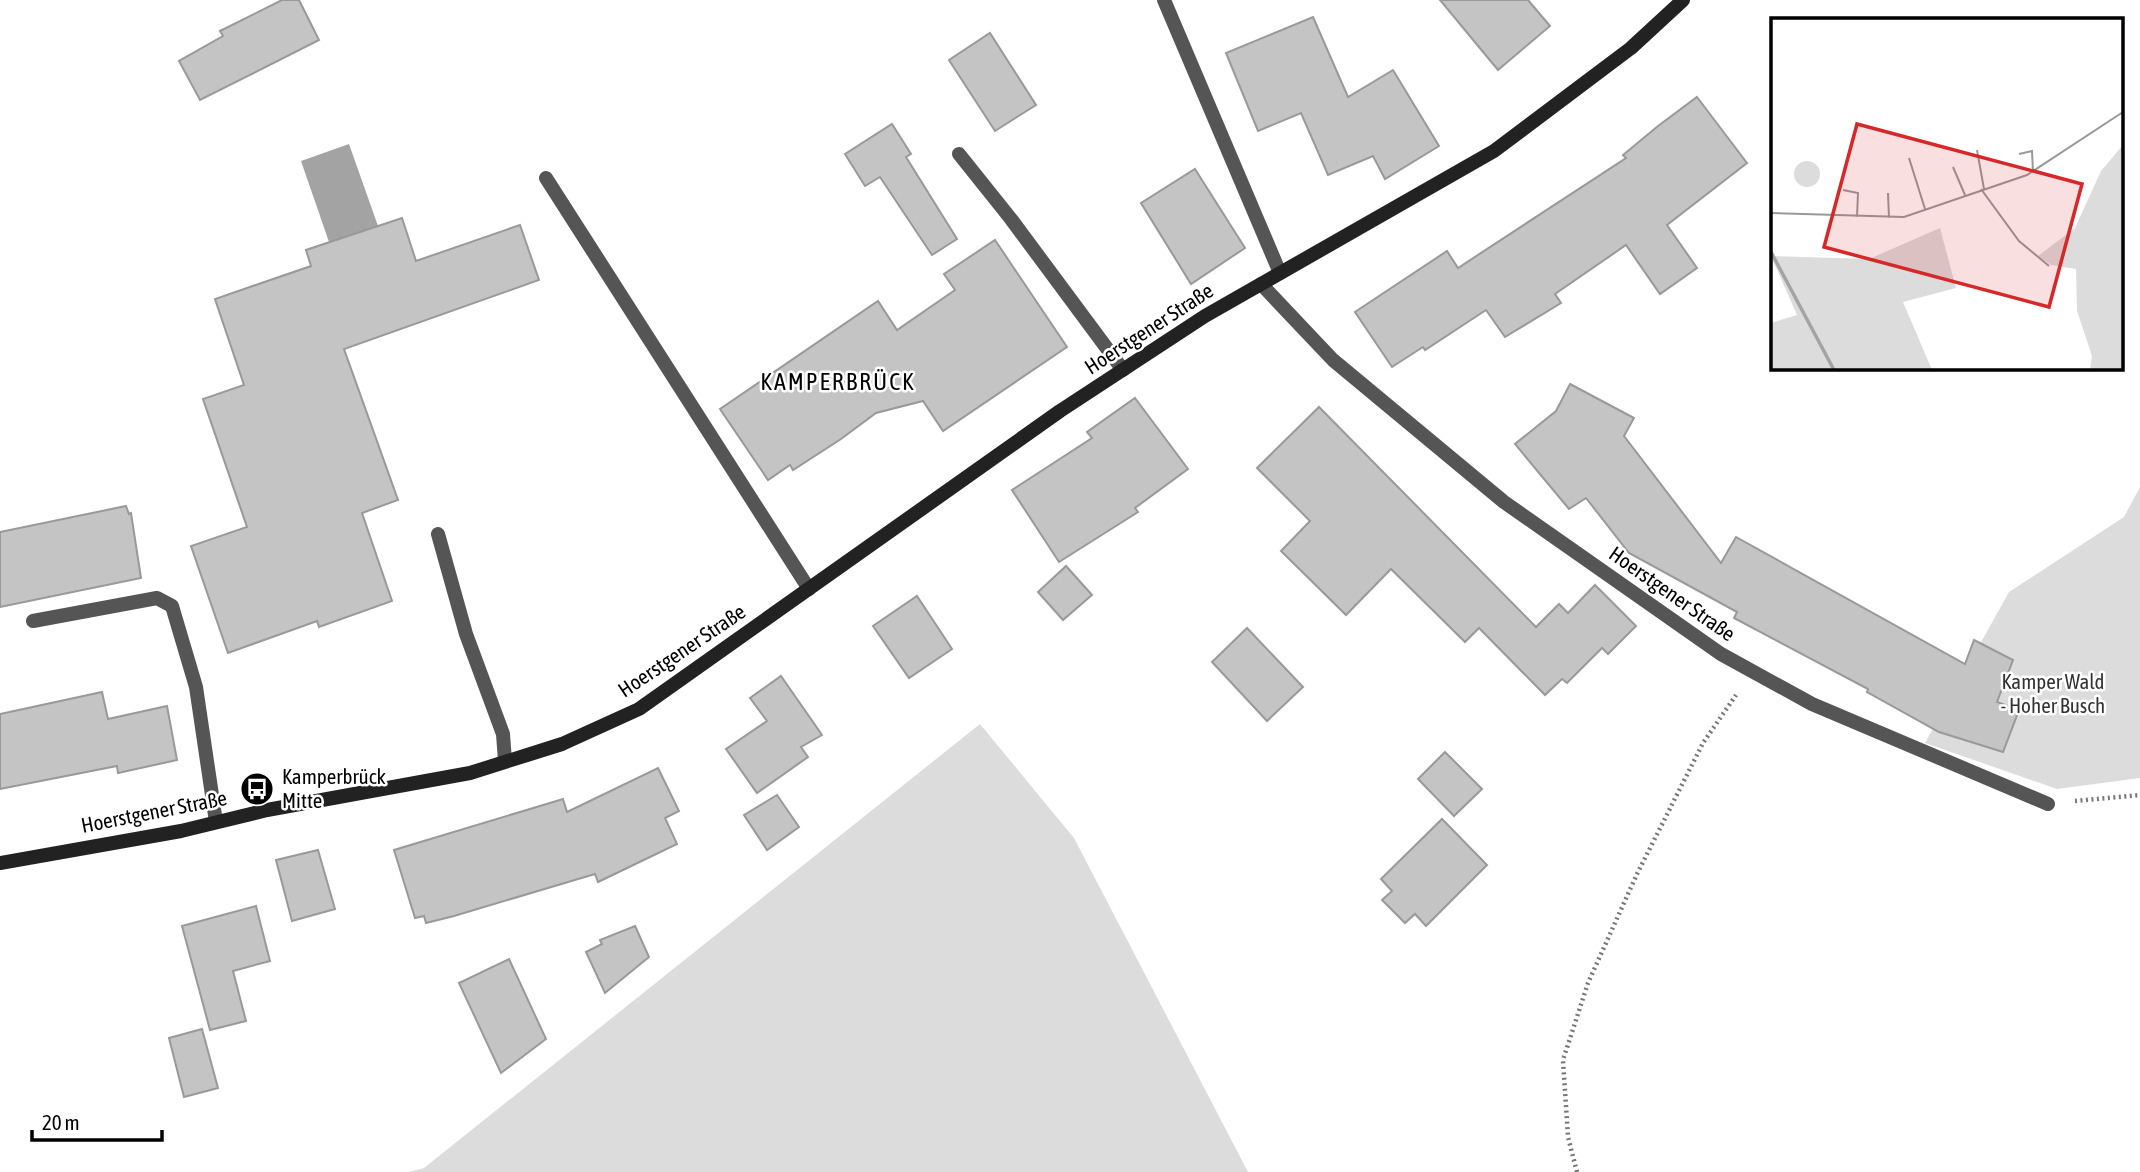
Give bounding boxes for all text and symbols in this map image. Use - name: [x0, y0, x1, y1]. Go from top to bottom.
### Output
- inset map: [1771, 18, 2122, 369]
- street label: Hoerstgener Straße: [1080, 278, 1217, 379]
- district label: KAMPERBRÜCK: [760, 368, 916, 395]
- street label: Hoerstgener Straße: [1605, 541, 1740, 645]
- street label: Hoerstgener Straße: [613, 599, 750, 702]
- park label: Kamper Wald - Hoher Busch: [2001, 669, 2105, 717]
- place label: Kamperbrück Mitte: [282, 764, 386, 812]
- bus stop icon: Kamperbrück Mitte: [238, 770, 276, 808]
- street label: Hoerstgener Straße: [79, 785, 229, 837]
- scale bar: [32, 1098, 161, 1142]
- text: 20 m: [42, 1110, 80, 1134]

